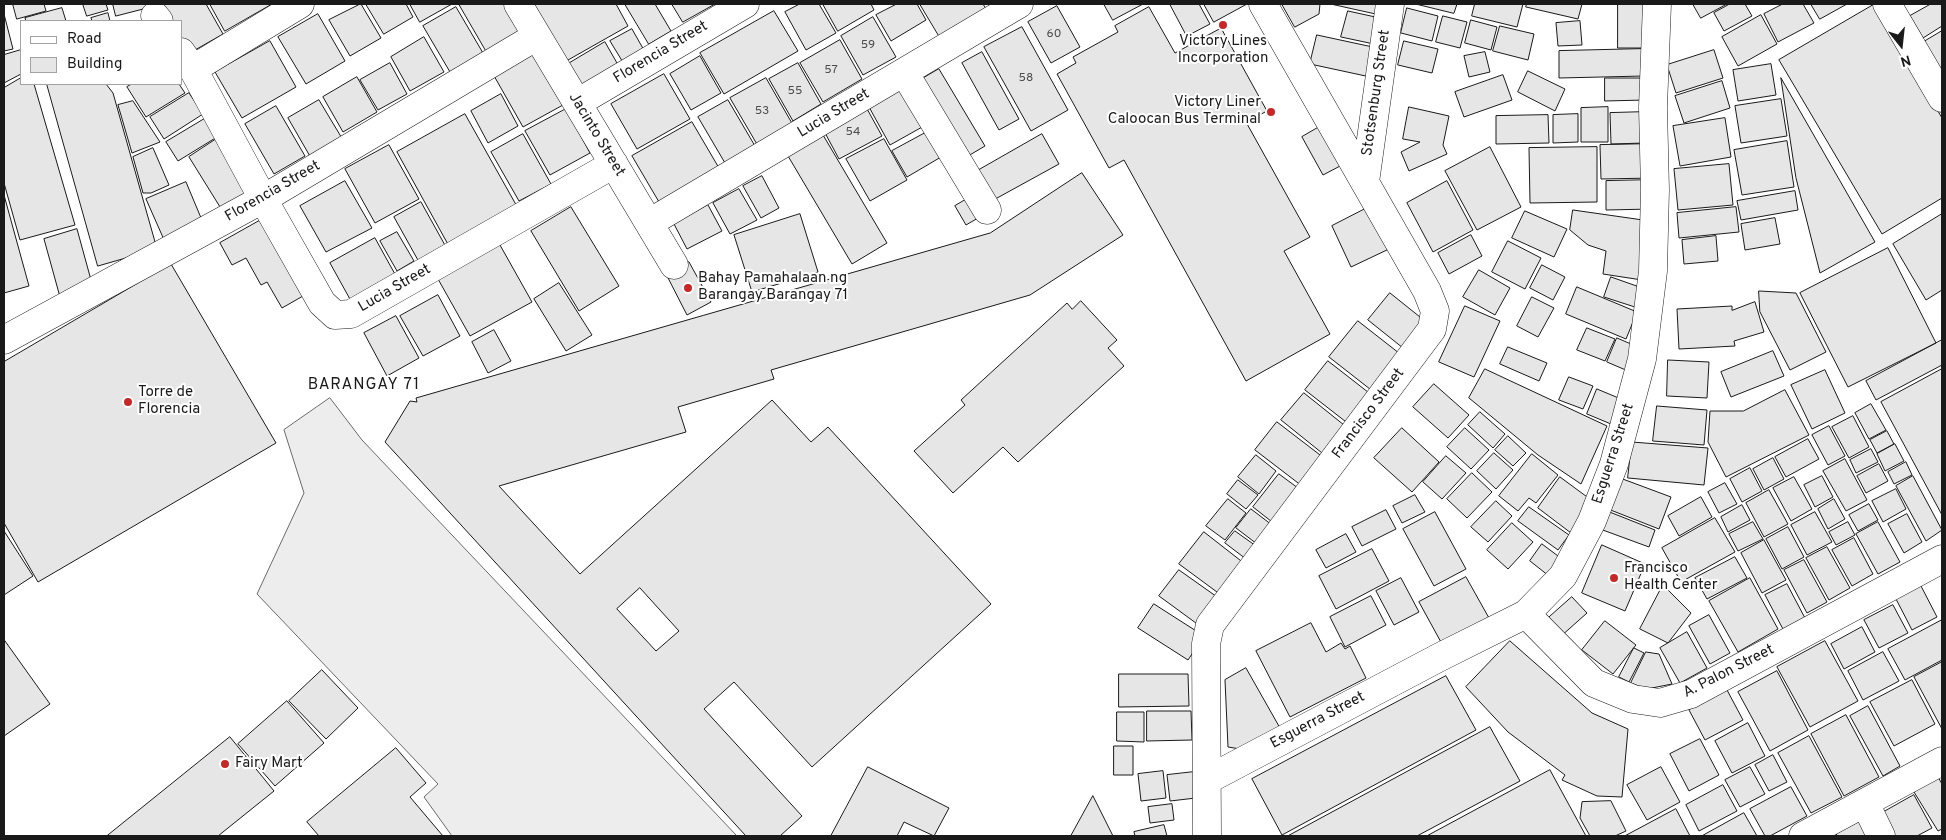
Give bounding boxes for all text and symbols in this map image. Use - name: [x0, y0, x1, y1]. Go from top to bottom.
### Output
- street label: Florencia Street: [610, 18, 712, 88]
- marker: Victory Lines Incorporation: [1217, 19, 1229, 31]
- legend: [20, 20, 182, 85]
- north arrow: [1876, 20, 1926, 70]
- house number: 60: [1047, 28, 1061, 42]
- street label: Stotsenburg Street: [1359, 29, 1395, 157]
- text: Road: [67, 30, 102, 49]
- place label: Victory Lines Incorporation: [1178, 33, 1268, 68]
- house number: 59: [861, 39, 875, 53]
- text: N: [1898, 50, 1912, 69]
- text: Building: [67, 55, 122, 74]
- house number: 57: [824, 64, 838, 78]
- house number: 58: [1019, 72, 1033, 86]
- house number: 55: [788, 85, 802, 99]
- street label: Lucia Street: [795, 85, 873, 143]
- street label: Jacinto Street: [564, 90, 628, 180]
- place label: Victory Liner Caloocan Bus Terminal: [1108, 94, 1261, 129]
- house number: 53: [755, 105, 769, 119]
- marker: Victory Liner Caloocan Bus Terminal: [1265, 106, 1277, 118]
- house number: 54: [845, 126, 861, 140]
- street label: Florencia Street: [222, 157, 324, 227]
- street label: Lucia Street: [356, 261, 434, 317]
- place label: Bahay Pamahalaan ng Barangay Barangay 71: [698, 270, 848, 305]
- marker: Bahay Pamahalaan ng Barangay Barangay 71: [682, 282, 694, 294]
- street label: Francisco Street: [1329, 365, 1409, 463]
- district label: BARANGAY 71: [306, 376, 422, 396]
- place label: Torre de Florencia: [138, 384, 200, 419]
- marker: Torre de Florencia: [122, 396, 134, 408]
- street label: Esguerra Street: [1589, 401, 1639, 507]
- place label: Francisco Health Center: [1624, 560, 1717, 595]
- marker: Francisco Health Center: [1608, 572, 1620, 584]
- street label: A. Palon Street: [1681, 641, 1777, 703]
- street label: Esguerra Street: [1268, 688, 1368, 754]
- place label: Fairy Mart: [235, 755, 303, 773]
- marker: Fairy Mart: [219, 758, 231, 770]

